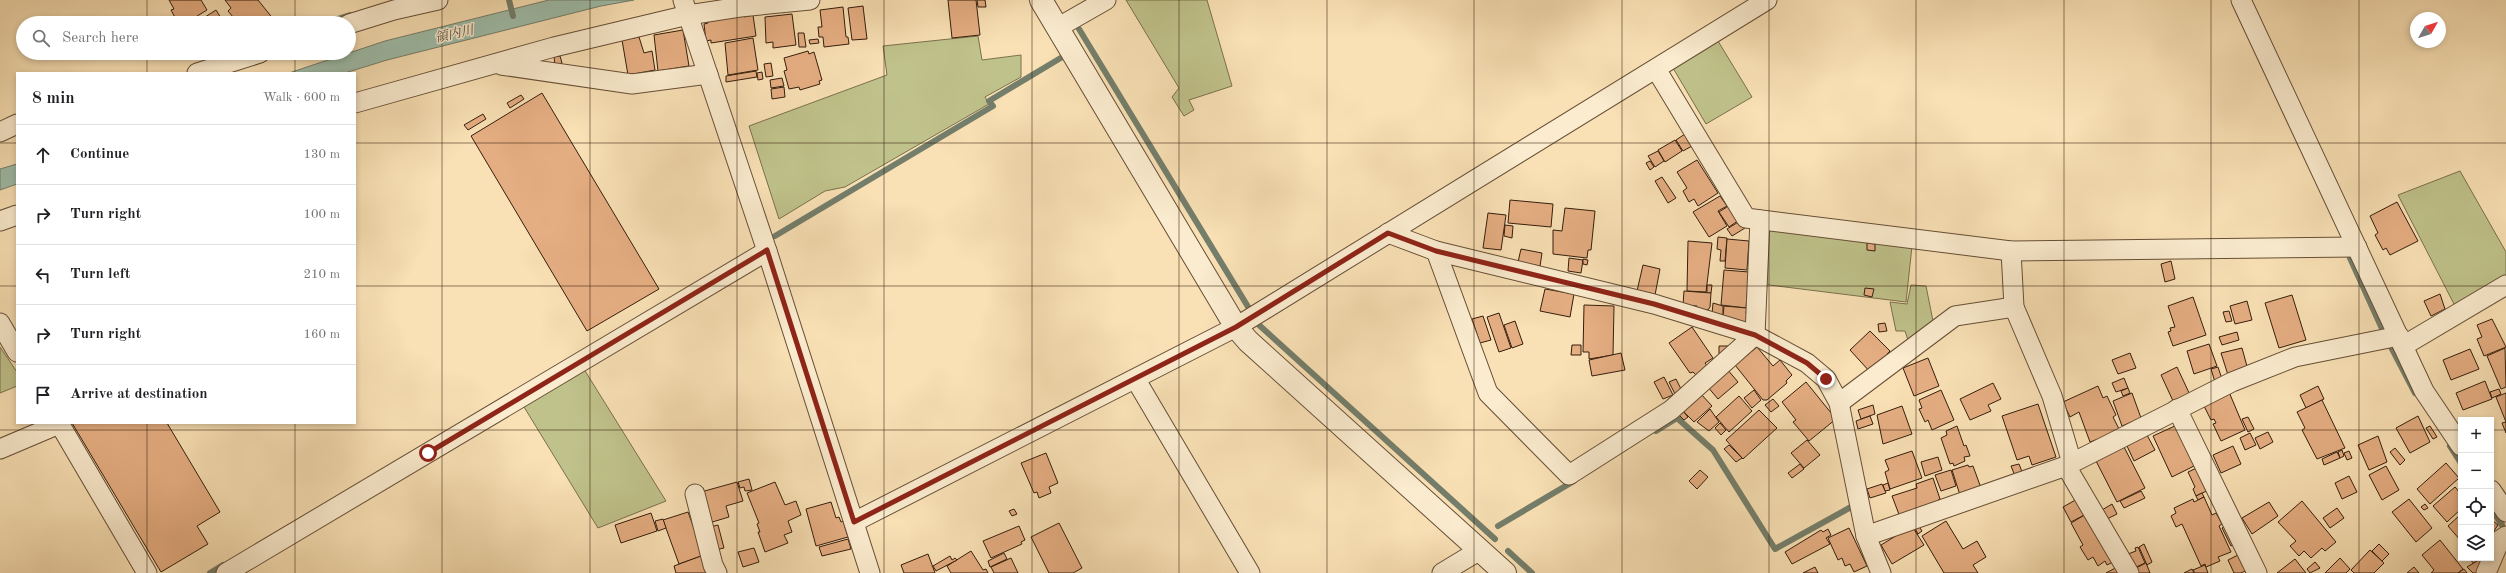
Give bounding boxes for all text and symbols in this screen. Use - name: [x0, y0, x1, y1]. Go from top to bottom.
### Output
- north arrow: [2410, 12, 2446, 48]
- search box: [16, 16, 356, 60]
- water label: 領内川: [434, 22, 477, 45]
- icon: search: [30, 27, 52, 49]
- text: Search here: [62, 31, 139, 46]
- text: 8 min: [32, 90, 75, 107]
- text: Walk · 600 m: [263, 91, 340, 104]
- icon: ahead: [32, 144, 54, 166]
- text: Continue: [70, 147, 129, 162]
- text: 130 m: [303, 148, 340, 161]
- icon: right: [32, 204, 54, 226]
- text: Turn right: [70, 207, 141, 222]
- text: 100 m: [303, 208, 340, 221]
- icon: left: [32, 264, 54, 286]
- text: Turn left: [70, 267, 130, 282]
- text: 210 m: [303, 268, 340, 281]
- icon: right: [32, 324, 54, 346]
- text: Turn right: [70, 327, 141, 342]
- text: 160 m: [303, 328, 340, 341]
- route end: [1817, 370, 1835, 388]
- icon: arrive: [32, 384, 54, 406]
- text: Arrive at destination: [70, 387, 208, 402]
- map controls: [2458, 417, 2494, 561]
- button: +: [2458, 417, 2494, 453]
- route start: [419, 444, 437, 462]
- button: −: [2458, 453, 2494, 489]
- button: locate: [2458, 489, 2494, 525]
- button: layers: [2458, 525, 2494, 561]

